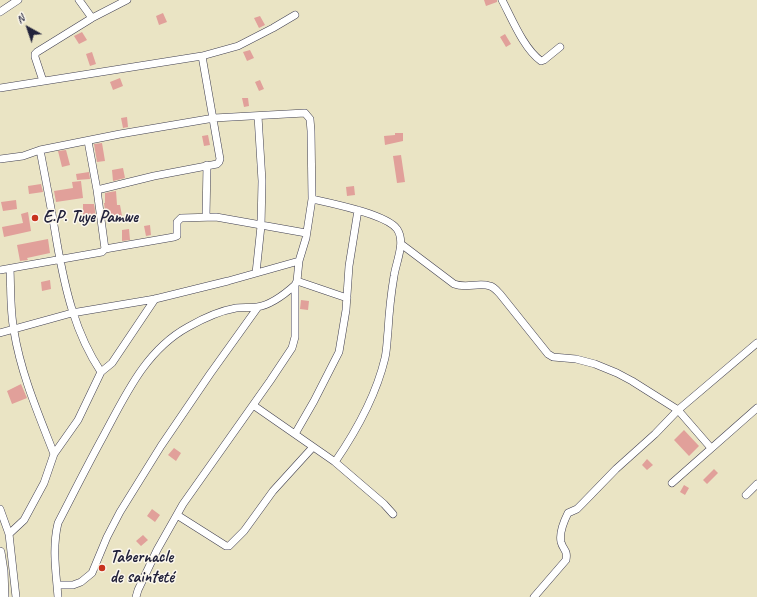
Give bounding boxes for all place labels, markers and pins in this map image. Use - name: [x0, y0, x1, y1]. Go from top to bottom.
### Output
- place label: E.P. Tuye Pamwe: [43, 208, 138, 228]
- marker: E.P. Tuye Pamwe: [30, 213, 40, 223]
- place label: Tabernacle de sainteté: [110, 548, 174, 588]
- marker: Tabernacle de sainteté: [97, 563, 107, 573]

